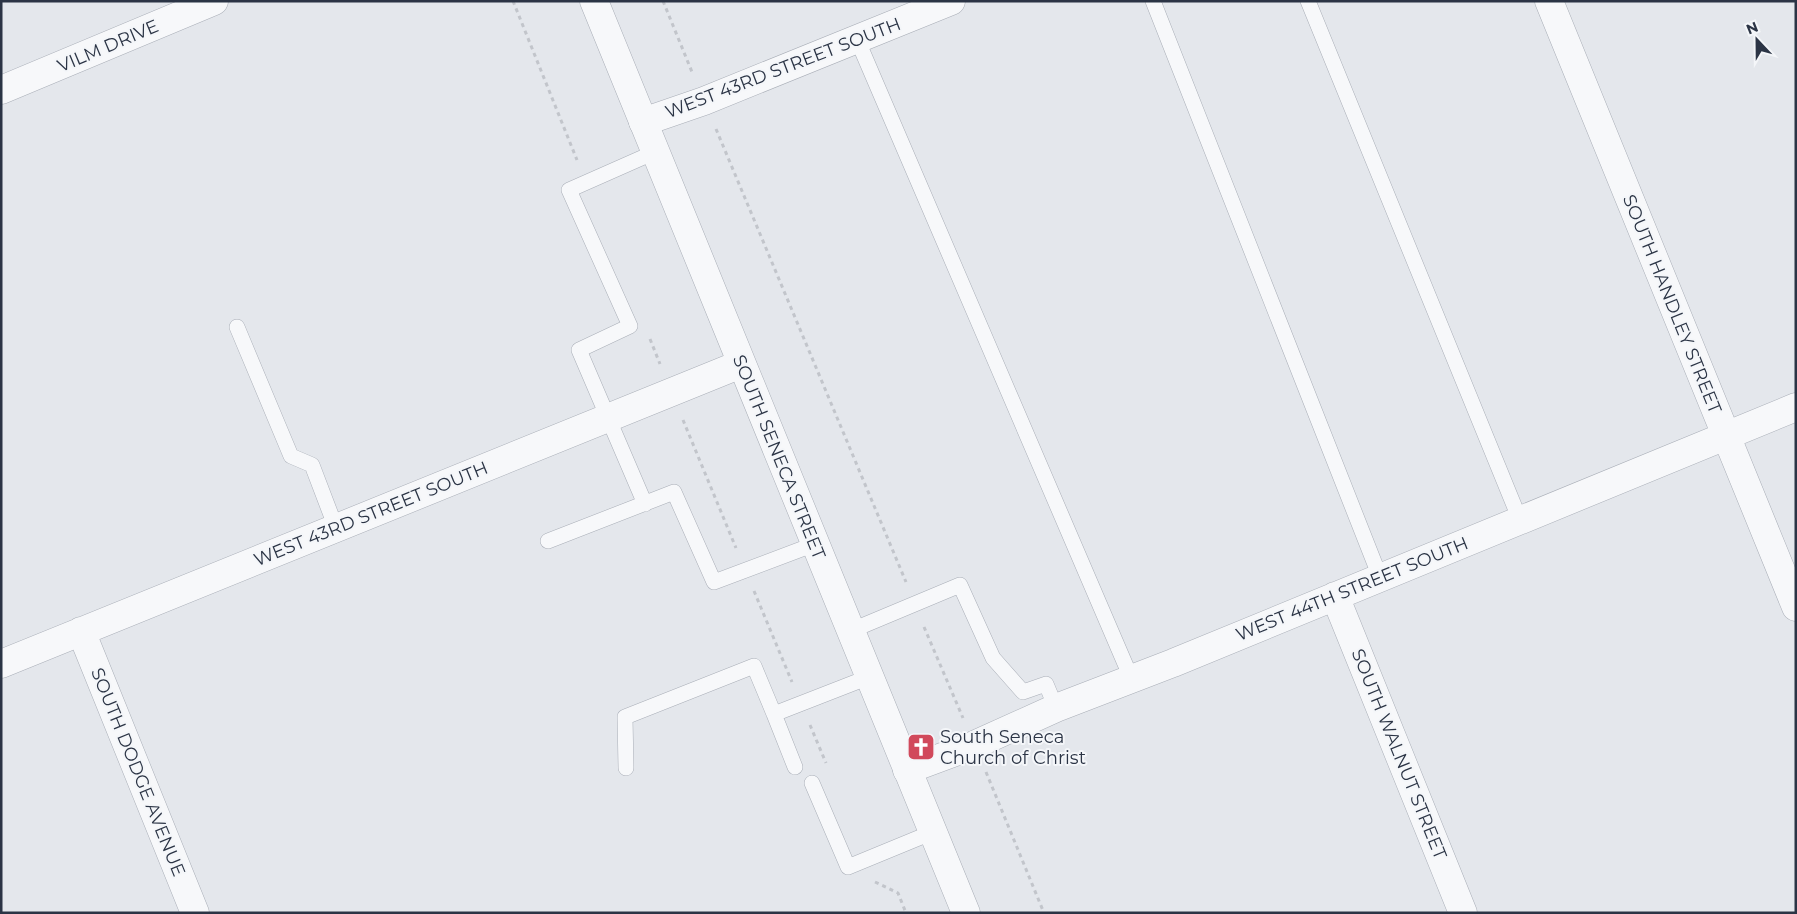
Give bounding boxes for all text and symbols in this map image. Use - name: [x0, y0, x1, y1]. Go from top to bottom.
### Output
- street label: WEST 43RD STREET SOUTH: [662, 13, 904, 123]
- street label: VILM DRIVE: [54, 15, 162, 77]
- north arrow: [1732, 15, 1782, 65]
- text: N: [1744, 17, 1761, 38]
- street label: SOUTH HANDLEY STREET: [1618, 191, 1726, 417]
- street label: SOUTH SENECA STREET: [728, 352, 830, 563]
- street label: WEST 43RD STREET SOUTH: [251, 457, 491, 571]
- street label: WEST 44TH STREET SOUTH: [1233, 532, 1471, 646]
- street label: SOUTH WALNUT STREET: [1347, 646, 1452, 863]
- street label: SOUTH DODGE AVENUE: [86, 665, 190, 879]
- place label: South Seneca Church of Christ: [940, 726, 1086, 769]
- church icon: South Seneca Church of Christ: [906, 732, 936, 762]

